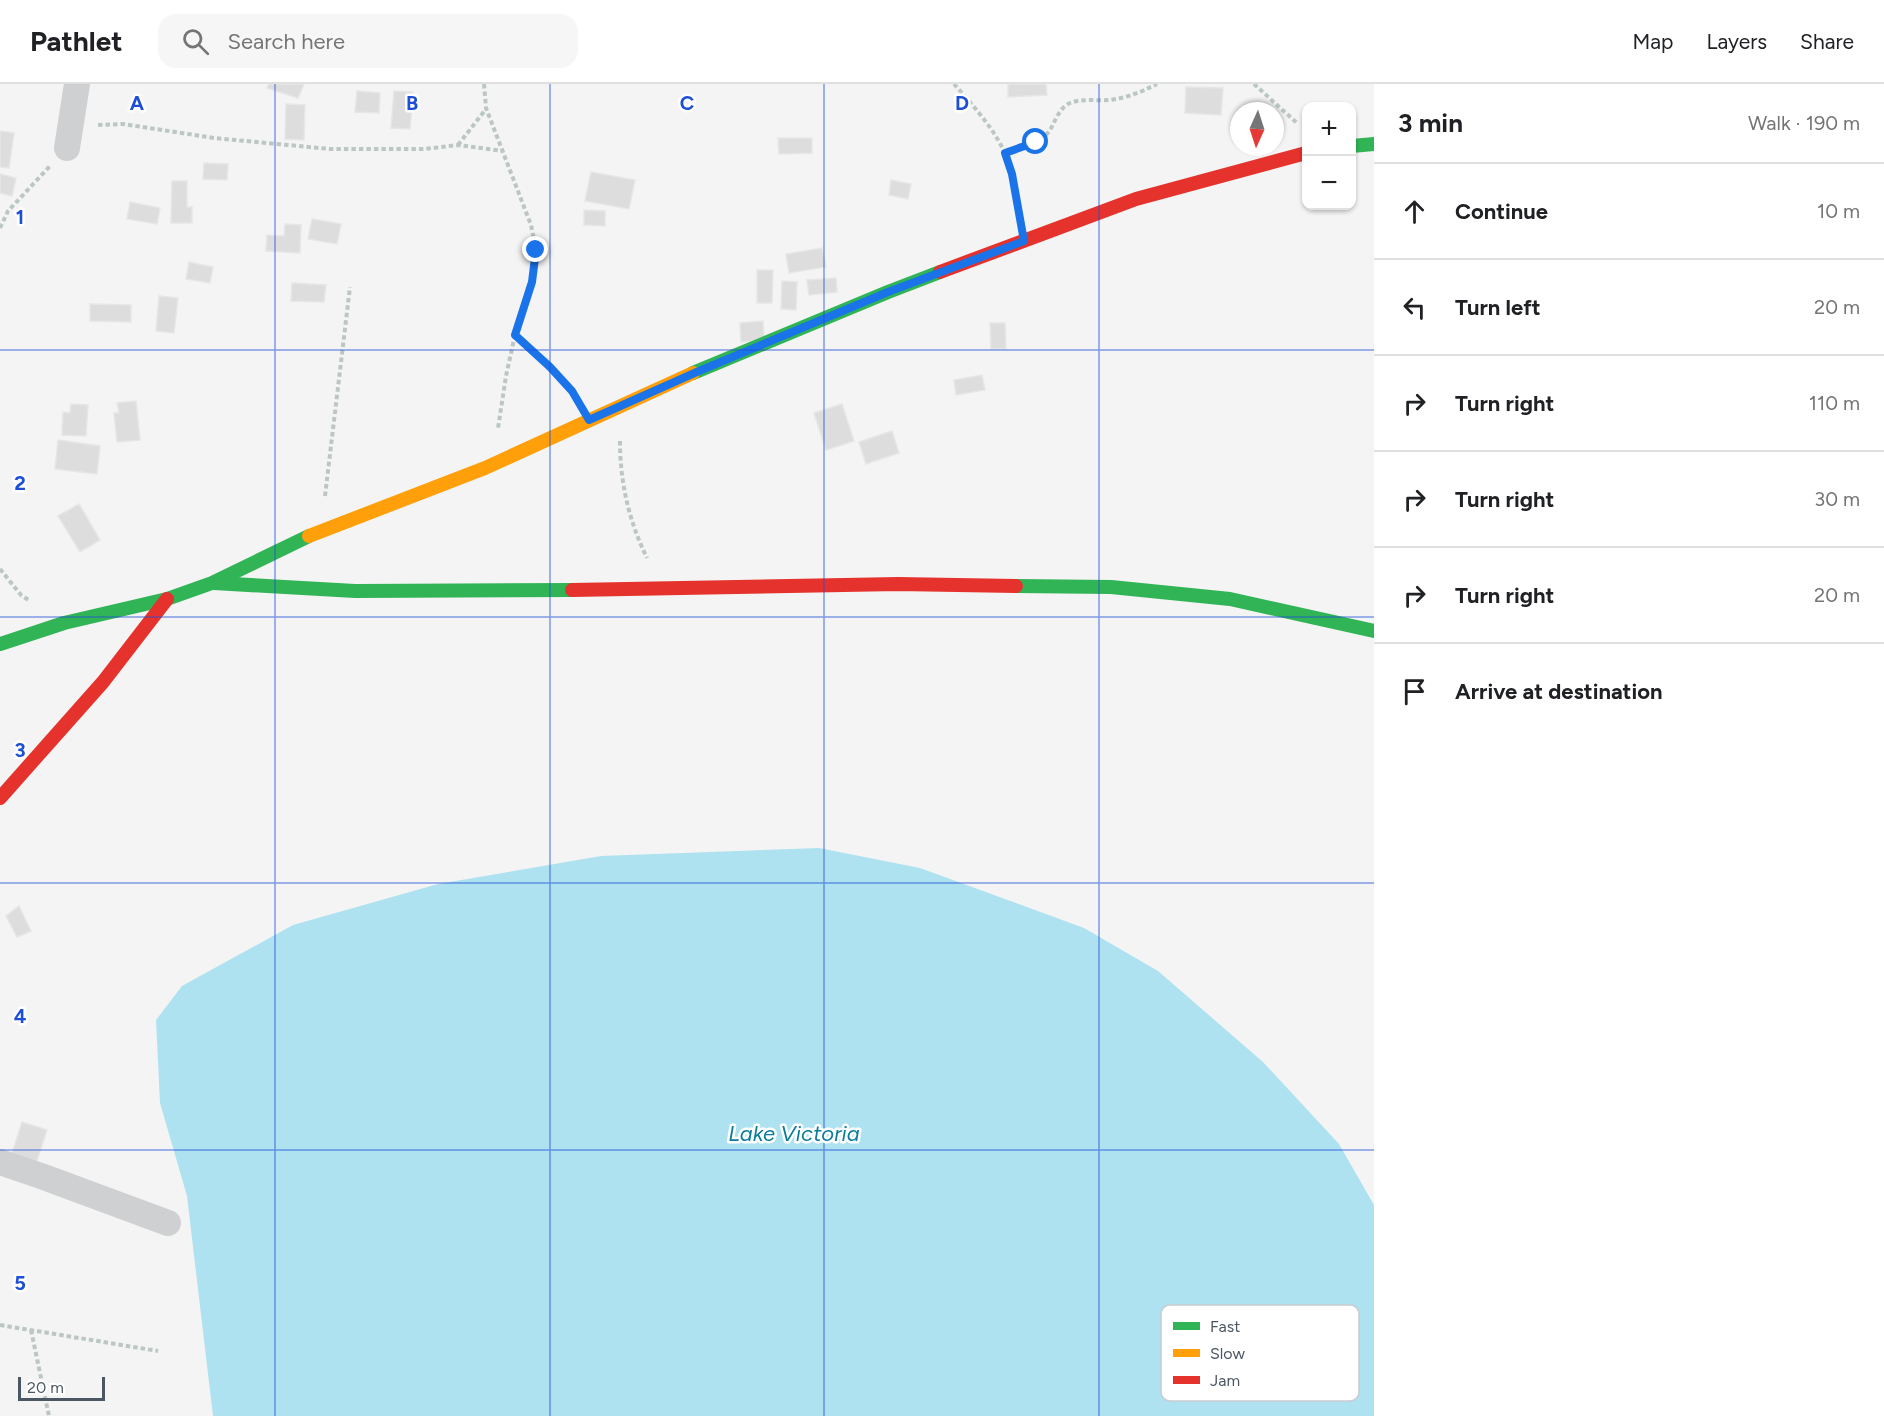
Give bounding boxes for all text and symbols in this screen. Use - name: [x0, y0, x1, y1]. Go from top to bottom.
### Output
- search box: [158, 14, 578, 68]
- text: Pathlet: [30, 24, 122, 58]
- icon: search: [179, 25, 212, 58]
- text: Search here: [227, 28, 345, 55]
- text: Map: [1633, 29, 1673, 54]
- text: Layers: [1706, 29, 1767, 54]
- text: Share: [1800, 29, 1854, 54]
- text: A: [130, 91, 145, 115]
- text: B: [406, 91, 418, 115]
- text: C: [680, 91, 694, 115]
- text: D: [955, 91, 969, 115]
- north arrow: [1230, 102, 1284, 156]
- map controls: [1302, 102, 1356, 210]
- button: +: [1302, 102, 1356, 156]
- text: 3 min: [1398, 107, 1463, 139]
- text: Walk · 190 m: [1748, 111, 1860, 135]
- route start: [1022, 128, 1048, 154]
- button: −: [1302, 156, 1356, 210]
- icon: ahead: [1398, 195, 1431, 228]
- text: Continue: [1455, 198, 1548, 225]
- text: 10 m: [1817, 199, 1860, 223]
- text: 1: [16, 205, 24, 229]
- route end: [522, 236, 548, 262]
- icon: left: [1398, 291, 1431, 324]
- text: Turn left: [1455, 294, 1541, 321]
- text: 20 m: [1814, 295, 1860, 319]
- icon: right: [1398, 387, 1431, 420]
- text: Turn right: [1455, 390, 1554, 417]
- text: 110 m: [1809, 391, 1860, 415]
- text: 2: [14, 471, 26, 495]
- icon: right: [1398, 483, 1431, 516]
- text: Turn right: [1455, 486, 1554, 513]
- text: 30 m: [1814, 487, 1860, 511]
- icon: right: [1398, 579, 1431, 612]
- text: Turn right: [1455, 582, 1554, 609]
- text: 20 m: [1814, 583, 1860, 607]
- icon: arrive: [1398, 675, 1431, 708]
- text: Arrive at destination: [1455, 678, 1663, 705]
- text: 3: [14, 738, 26, 762]
- text: 4: [14, 1004, 27, 1028]
- water label: Lake Victoria: [728, 1120, 860, 1147]
- text: 5: [14, 1271, 26, 1295]
- legend: [1161, 1305, 1359, 1401]
- text: Fast: [1210, 1317, 1240, 1336]
- text: Slow: [1210, 1344, 1245, 1363]
- text: Jam: [1210, 1371, 1240, 1390]
- scale bar: [18, 1374, 105, 1402]
- text: 20 m: [27, 1378, 64, 1397]

